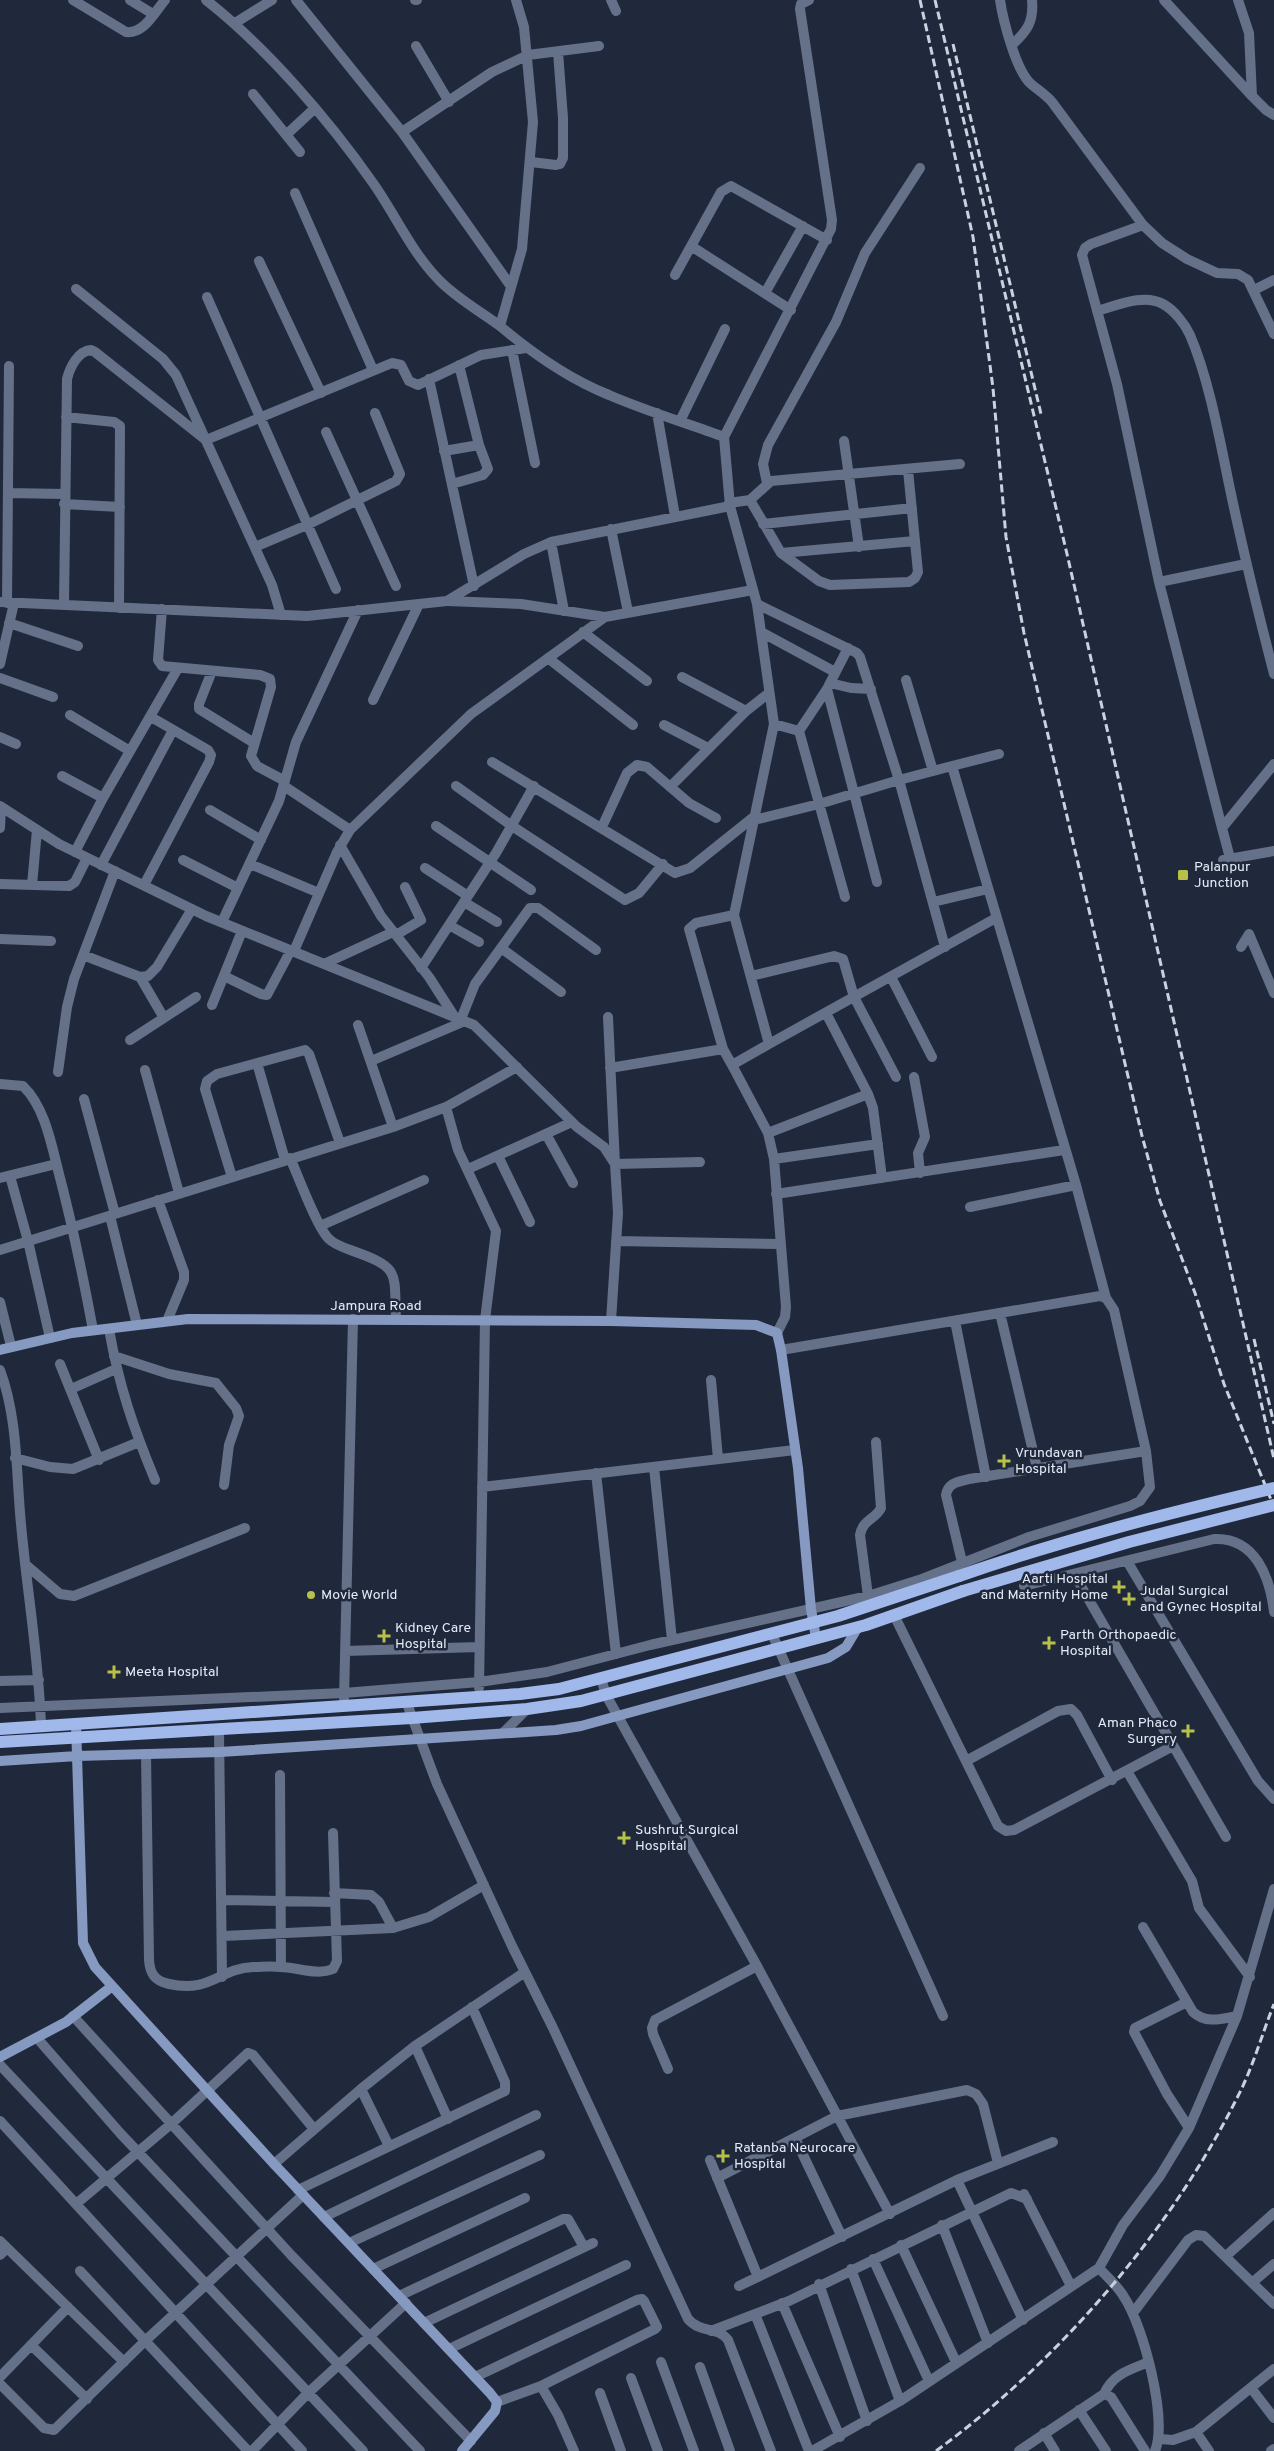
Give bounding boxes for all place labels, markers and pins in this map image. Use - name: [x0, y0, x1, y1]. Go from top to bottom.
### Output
- place label: Palanpur Junction: [1194, 859, 1251, 892]
- marker: Palanpur Junction: [1176, 868, 1190, 882]
- place label: Vrundavan Hospital: [1015, 1445, 1083, 1478]
- marker: Vrundavan Hospital: [997, 1454, 1011, 1468]
- place label: Aarti Hospital and Maternity Home: [981, 1571, 1108, 1604]
- marker: Aarti Hospital and Maternity Home: [1112, 1580, 1126, 1594]
- place label: Judal Surgical and Gynec Hospital: [1140, 1583, 1262, 1616]
- place label: Movie World: [321, 1587, 397, 1604]
- marker: Movie World: [305, 1589, 317, 1601]
- marker: Judal Surgical and Gynec Hospital: [1122, 1592, 1136, 1606]
- place label: Kidney Care Hospital: [395, 1620, 471, 1653]
- place label: Parth Orthopaedic Hospital: [1060, 1627, 1177, 1660]
- marker: Kidney Care Hospital: [377, 1629, 391, 1643]
- marker: Parth Orthopaedic Hospital: [1042, 1636, 1056, 1650]
- place label: Meeta Hospital: [125, 1664, 219, 1681]
- marker: Meeta Hospital: [107, 1665, 121, 1679]
- place label: Aman Phaco Surgery: [1098, 1715, 1177, 1748]
- marker: Aman Phaco Surgery: [1181, 1724, 1195, 1738]
- place label: Sushrut Surgical Hospital: [635, 1822, 738, 1855]
- marker: Sushrut Surgical Hospital: [617, 1831, 631, 1845]
- place label: Ratanba Neurocare Hospital: [734, 2140, 855, 2173]
- marker: Ratanba Neurocare Hospital: [716, 2149, 730, 2163]

